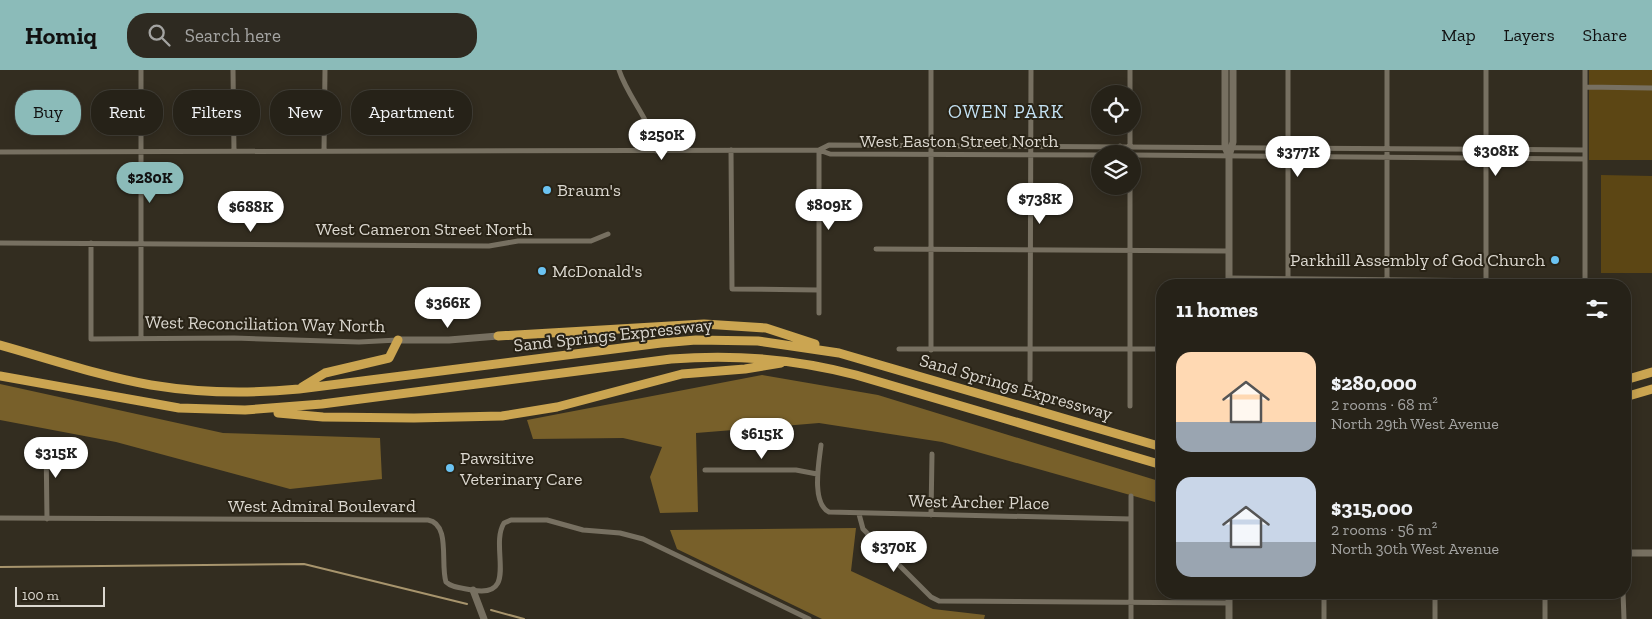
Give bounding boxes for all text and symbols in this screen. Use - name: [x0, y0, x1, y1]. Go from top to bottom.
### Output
- search box: [127, 13, 477, 58]
- text: Homiq: [25, 21, 97, 50]
- icon: search: [145, 21, 173, 49]
- text: Search here: [185, 24, 281, 47]
- text: Map: [1441, 24, 1476, 46]
- text: Layers: [1504, 24, 1555, 46]
- text: Share: [1583, 24, 1627, 46]
- map controls: [1091, 85, 1141, 195]
- button: locate: [1091, 85, 1141, 135]
- chip: Buy: [15, 90, 81, 135]
- chip: Rent: [91, 90, 163, 135]
- chip: Filters: [173, 90, 260, 135]
- chip: New: [270, 90, 341, 135]
- chip: Apartment: [351, 90, 472, 135]
- district label: OWEN PARK: [948, 100, 1064, 123]
- pin: $250K: [627, 118, 697, 161]
- text: $250K: [640, 125, 684, 144]
- street label: West Easton Street North: [860, 130, 1058, 152]
- pin: $308K: [1461, 134, 1531, 177]
- pin: $377K: [1263, 136, 1333, 178]
- text: $308K: [1473, 141, 1519, 160]
- text: $377K: [1276, 142, 1320, 161]
- button: layers: [1091, 145, 1141, 195]
- pin: $280K: [115, 162, 185, 204]
- text: $280K: [127, 168, 173, 187]
- place label: Braum's: [557, 179, 621, 201]
- pin: $738K: [1005, 182, 1075, 225]
- marker: Braum's: [541, 184, 553, 196]
- pin: $809K: [794, 189, 864, 231]
- text: $738K: [1018, 189, 1062, 208]
- pin: $688K: [216, 190, 286, 233]
- text: $809K: [806, 195, 852, 214]
- text: $688K: [229, 197, 273, 216]
- street label: West Cameron Street North: [316, 218, 532, 240]
- place label: Parkhill Assembly of God Church: [1290, 249, 1545, 271]
- marker: Parkhill Assembly of God Church: [1549, 254, 1561, 266]
- place label: McDonald's: [552, 260, 642, 282]
- marker: McDonald's: [536, 265, 548, 277]
- pin: $366K: [413, 286, 483, 329]
- text: $366K: [426, 293, 470, 312]
- icon: filters: [1583, 295, 1611, 323]
- text: 11 homes: [1176, 297, 1258, 322]
- street label: West Reconciliation Way North: [145, 311, 385, 337]
- street label: Sand Springs Expressway: [513, 314, 714, 356]
- street label: Sand Springs Expressway: [917, 349, 1116, 425]
- text: $280,000: [1331, 370, 1417, 395]
- icon: home: [1216, 372, 1276, 432]
- text: 2 rooms · 68 m²: [1331, 395, 1438, 414]
- text: North 29th West Avenue: [1331, 414, 1499, 433]
- pin: $615K: [727, 418, 797, 460]
- text: $615K: [741, 424, 783, 443]
- pin: $315K: [21, 436, 91, 479]
- text: $315K: [35, 443, 77, 462]
- place label: Pawsitive Veterinary Care: [459, 447, 582, 490]
- marker: Pawsitive Veterinary Care: [444, 462, 456, 474]
- street label: West Archer Place: [909, 490, 1049, 514]
- street label: West Admiral Boulevard: [228, 495, 416, 517]
- text: $315,000: [1331, 495, 1413, 520]
- icon: home: [1216, 497, 1276, 557]
- text: 2 rooms · 56 m²: [1331, 520, 1437, 539]
- pin: $370K: [859, 530, 929, 573]
- text: $370K: [872, 537, 916, 556]
- text: North 30th West Avenue: [1331, 539, 1499, 558]
- scale bar: [15, 584, 105, 607]
- text: 100 m: [22, 587, 59, 604]

